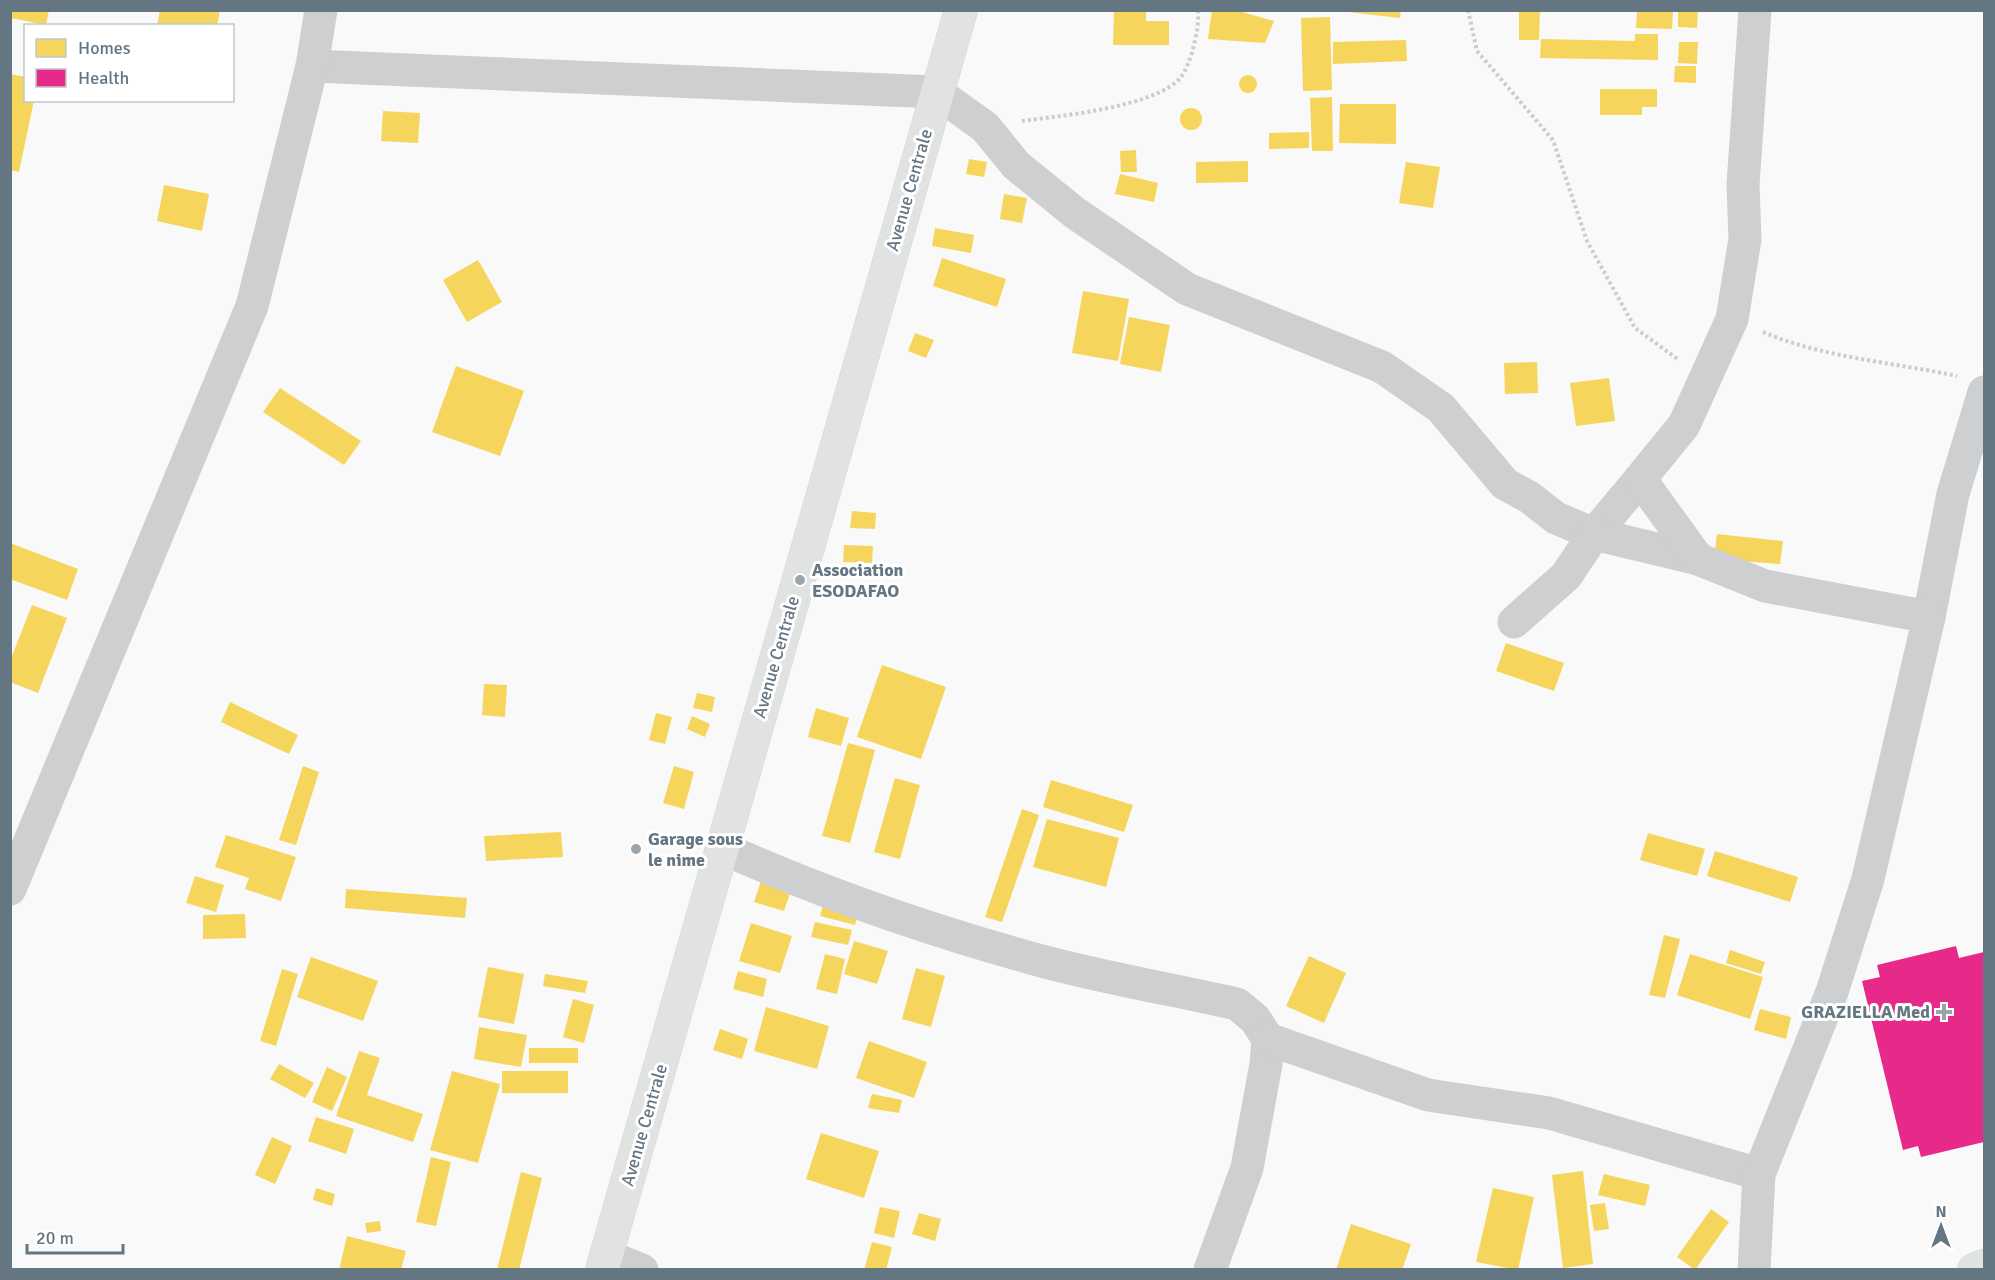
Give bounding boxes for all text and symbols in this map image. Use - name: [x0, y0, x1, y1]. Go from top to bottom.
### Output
- legend: [24, 24, 234, 102]
- text: Homes: [78, 37, 131, 59]
- text: Health: [78, 67, 129, 89]
- street label: Avenue Centrale: [881, 126, 937, 254]
- place label: Association ESODAFAO: [812, 559, 904, 602]
- marker: Association ESODAFAO: [793, 573, 807, 587]
- street label: Avenue Centrale: [748, 593, 804, 721]
- place label: Garage sous le nime: [648, 828, 743, 871]
- marker: Garage sous le nime: [629, 842, 643, 856]
- place label: GRAZIELLA Med: [1801, 1001, 1930, 1023]
- marker: GRAZIELLA Med: [1935, 1003, 1953, 1021]
- street label: Avenue Centrale: [616, 1061, 672, 1189]
- north arrow: [1911, 1196, 1971, 1256]
- text: N: [1935, 1202, 1947, 1222]
- scale bar: [27, 1217, 123, 1255]
- text: 20 m: [36, 1227, 74, 1249]

